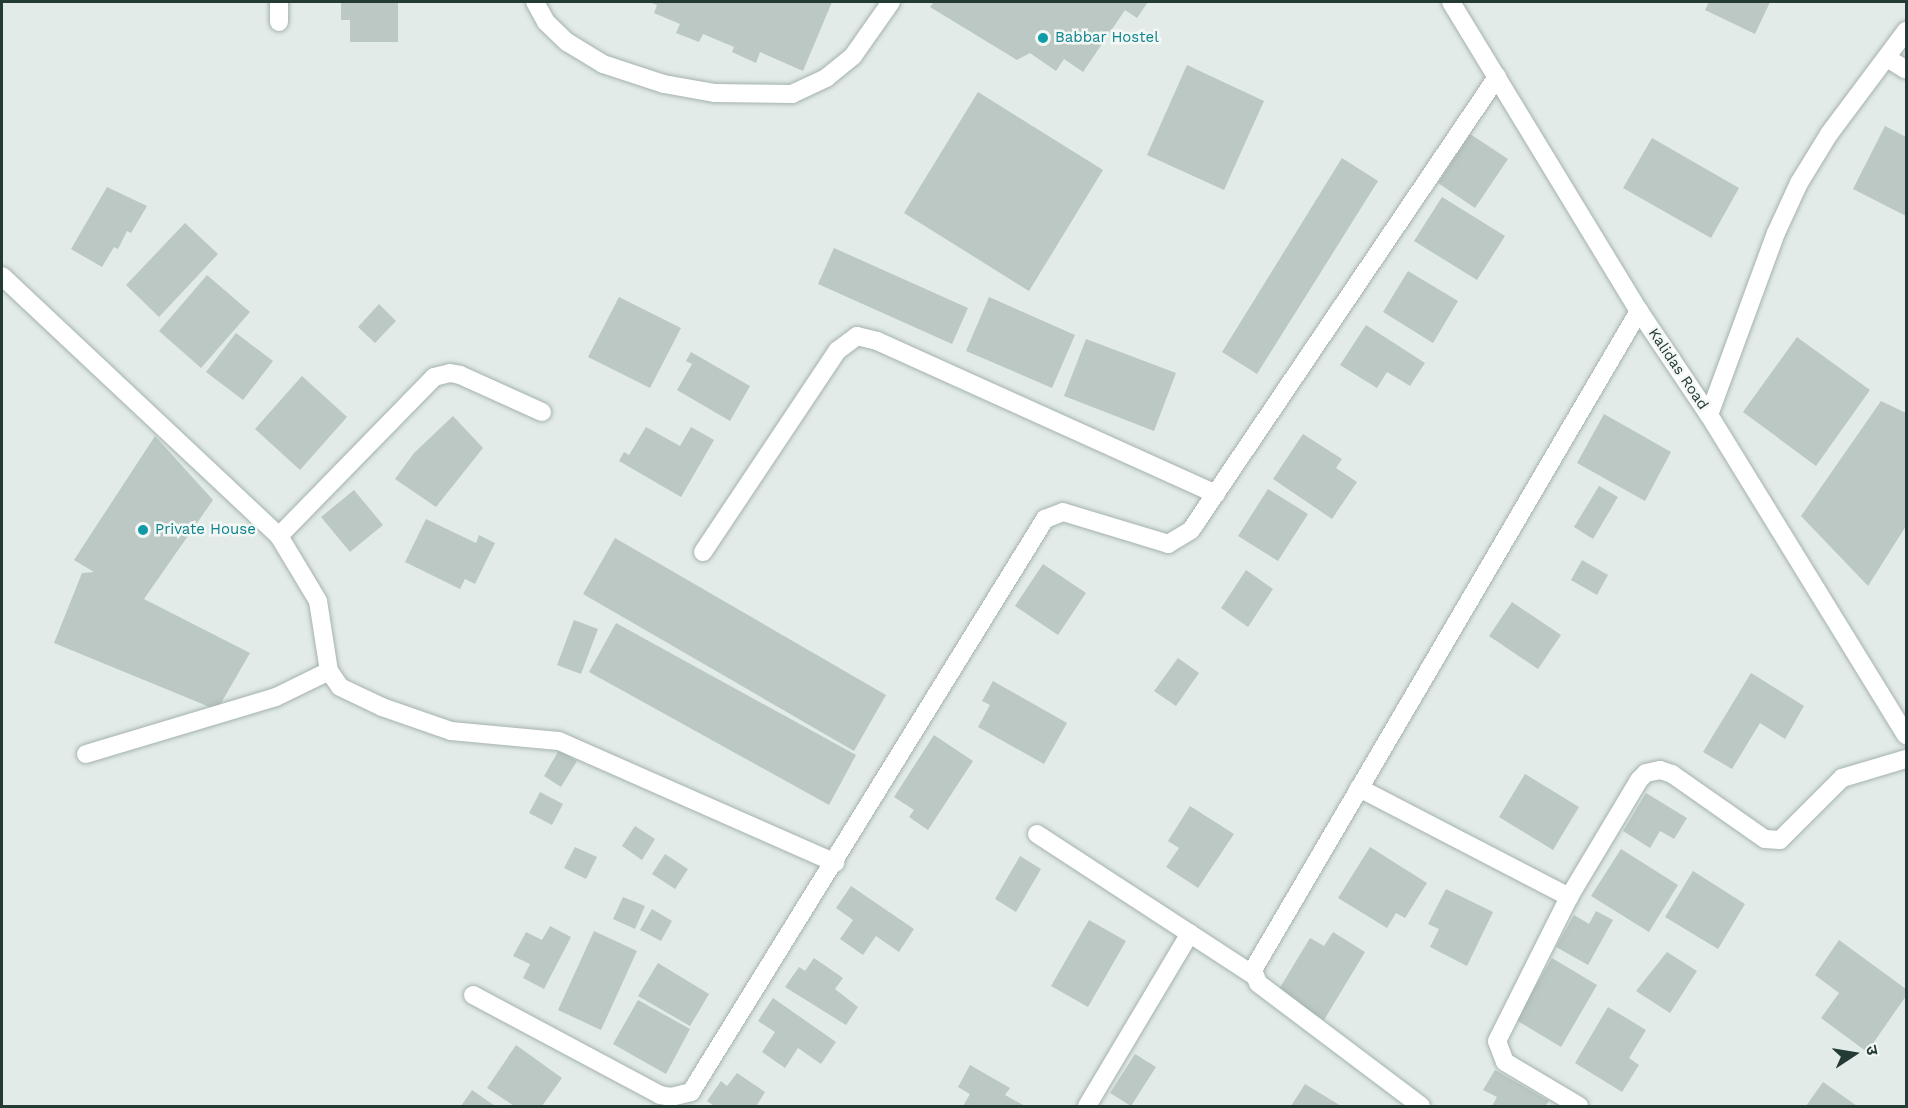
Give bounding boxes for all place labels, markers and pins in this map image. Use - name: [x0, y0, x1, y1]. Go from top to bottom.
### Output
- place label: Babbar Hostel: [1055, 29, 1159, 47]
- marker: Babbar Hostel: [1036, 31, 1050, 45]
- place label: Private House: [155, 521, 256, 539]
- marker: Private House: [136, 523, 150, 537]

